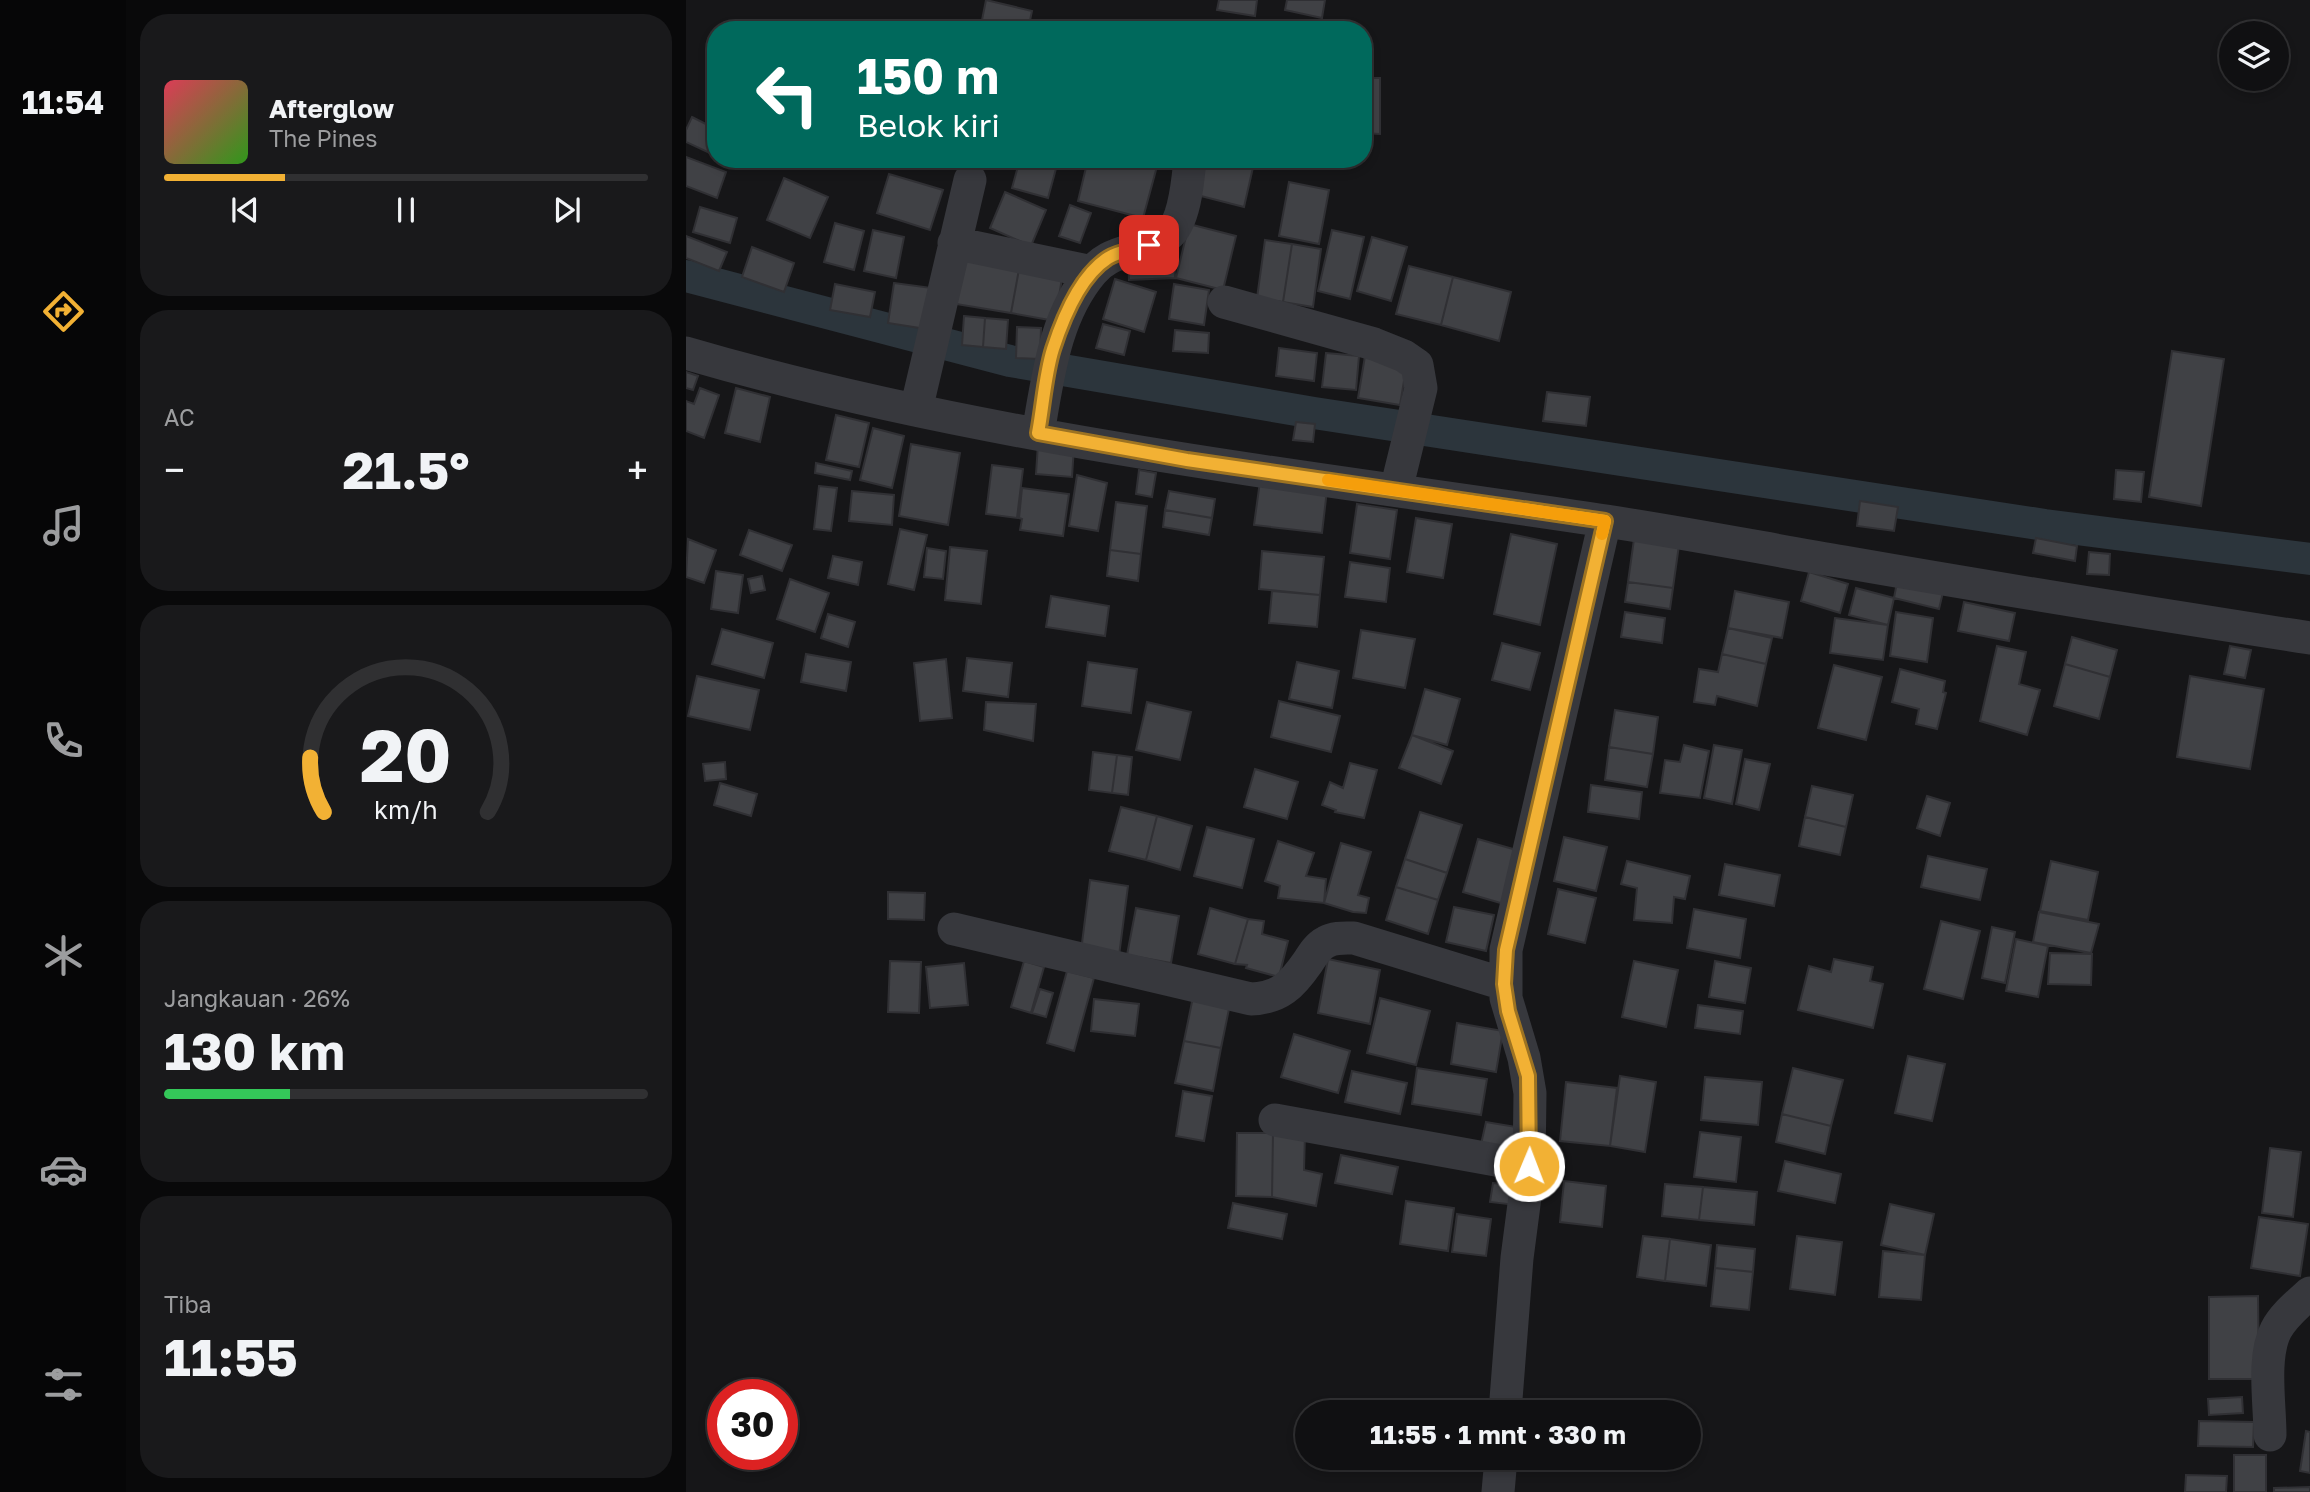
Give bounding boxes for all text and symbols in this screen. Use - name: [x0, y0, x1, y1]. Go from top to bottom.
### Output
- map controls: [2219, 21, 2289, 91]
- button: layers: [2219, 21, 2289, 91]
- text: 150 m: [857, 46, 999, 105]
- icon: left: [742, 49, 833, 140]
- text: 11:54: [22, 83, 104, 121]
- text: Afterglow: [269, 93, 394, 124]
- text: Belok kiri: [857, 106, 1000, 144]
- text: The Pines: [269, 124, 377, 152]
- icon: previous: [226, 191, 264, 229]
- icon: pause: [387, 191, 425, 229]
- icon: next: [548, 191, 586, 229]
- pin: [1119, 215, 1179, 275]
- icon: arrive: [1130, 226, 1168, 264]
- icon: directions: [39, 287, 88, 336]
- text: AC: [164, 403, 195, 431]
- text: 21.5°: [342, 438, 470, 500]
- text: −: [164, 447, 185, 492]
- text: +: [627, 447, 648, 492]
- icon: music: [39, 501, 88, 550]
- text: 20: [360, 711, 452, 798]
- icon: phone: [39, 716, 88, 765]
- text: km/h: [374, 794, 438, 825]
- icon: climate: [39, 931, 88, 980]
- text: Jangkauan · 26%: [164, 984, 350, 1012]
- text: 130 km: [164, 1019, 345, 1081]
- position arrow: [1492, 1129, 1566, 1203]
- icon: car: [39, 1145, 88, 1194]
- text: Tiba: [164, 1290, 212, 1318]
- text: 11:55: [164, 1325, 298, 1387]
- icon: filters: [39, 1360, 88, 1409]
- speed limit sign: 30: [707, 1379, 798, 1470]
- text: 11:55 · 1 mnt · 330 m: [1370, 1419, 1626, 1450]

